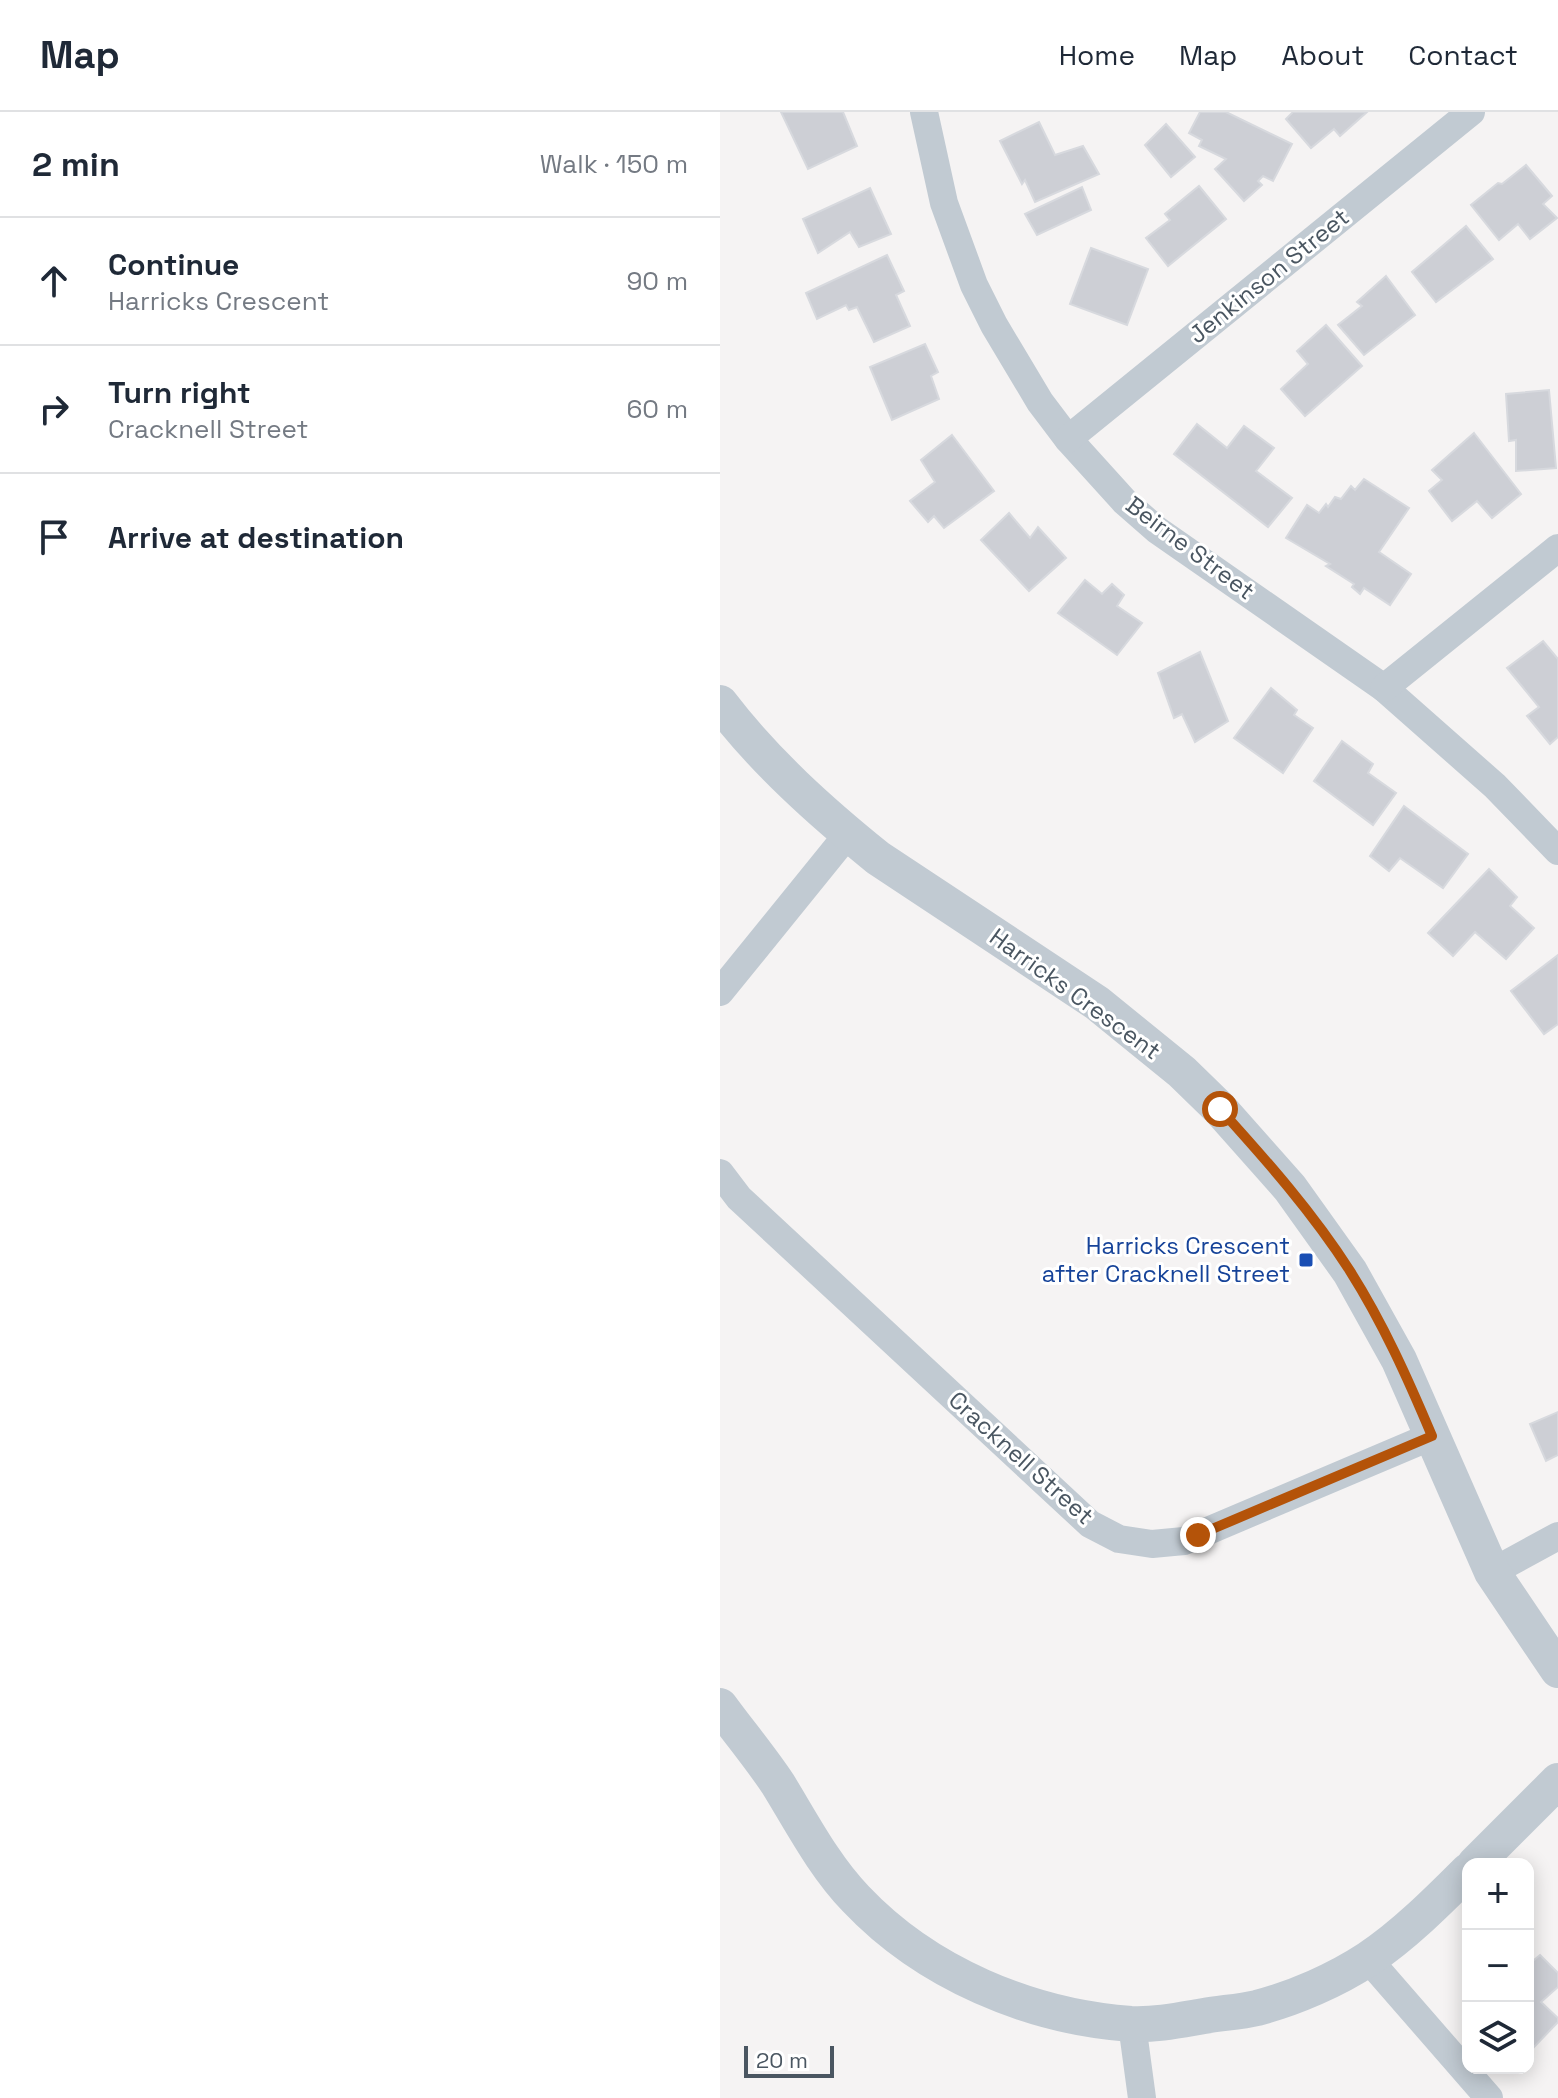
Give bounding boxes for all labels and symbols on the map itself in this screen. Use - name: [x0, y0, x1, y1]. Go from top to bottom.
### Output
- street label: Jenkinson Street: [1182, 201, 1355, 350]
- street label: Beirne Street: [1120, 489, 1261, 606]
- street label: Harricks Crescent: [984, 921, 1167, 1066]
- route start: [1202, 1091, 1238, 1127]
- place label: Harricks Crescent after Cracknell Street: [1042, 1230, 1290, 1289]
- marker: Harricks Crescent after Cracknell Street: [1297, 1251, 1315, 1269]
- street label: Cracknell Street: [942, 1384, 1100, 1531]
- route end: [1180, 1517, 1216, 1553]
- scale bar: [744, 2042, 834, 2078]

